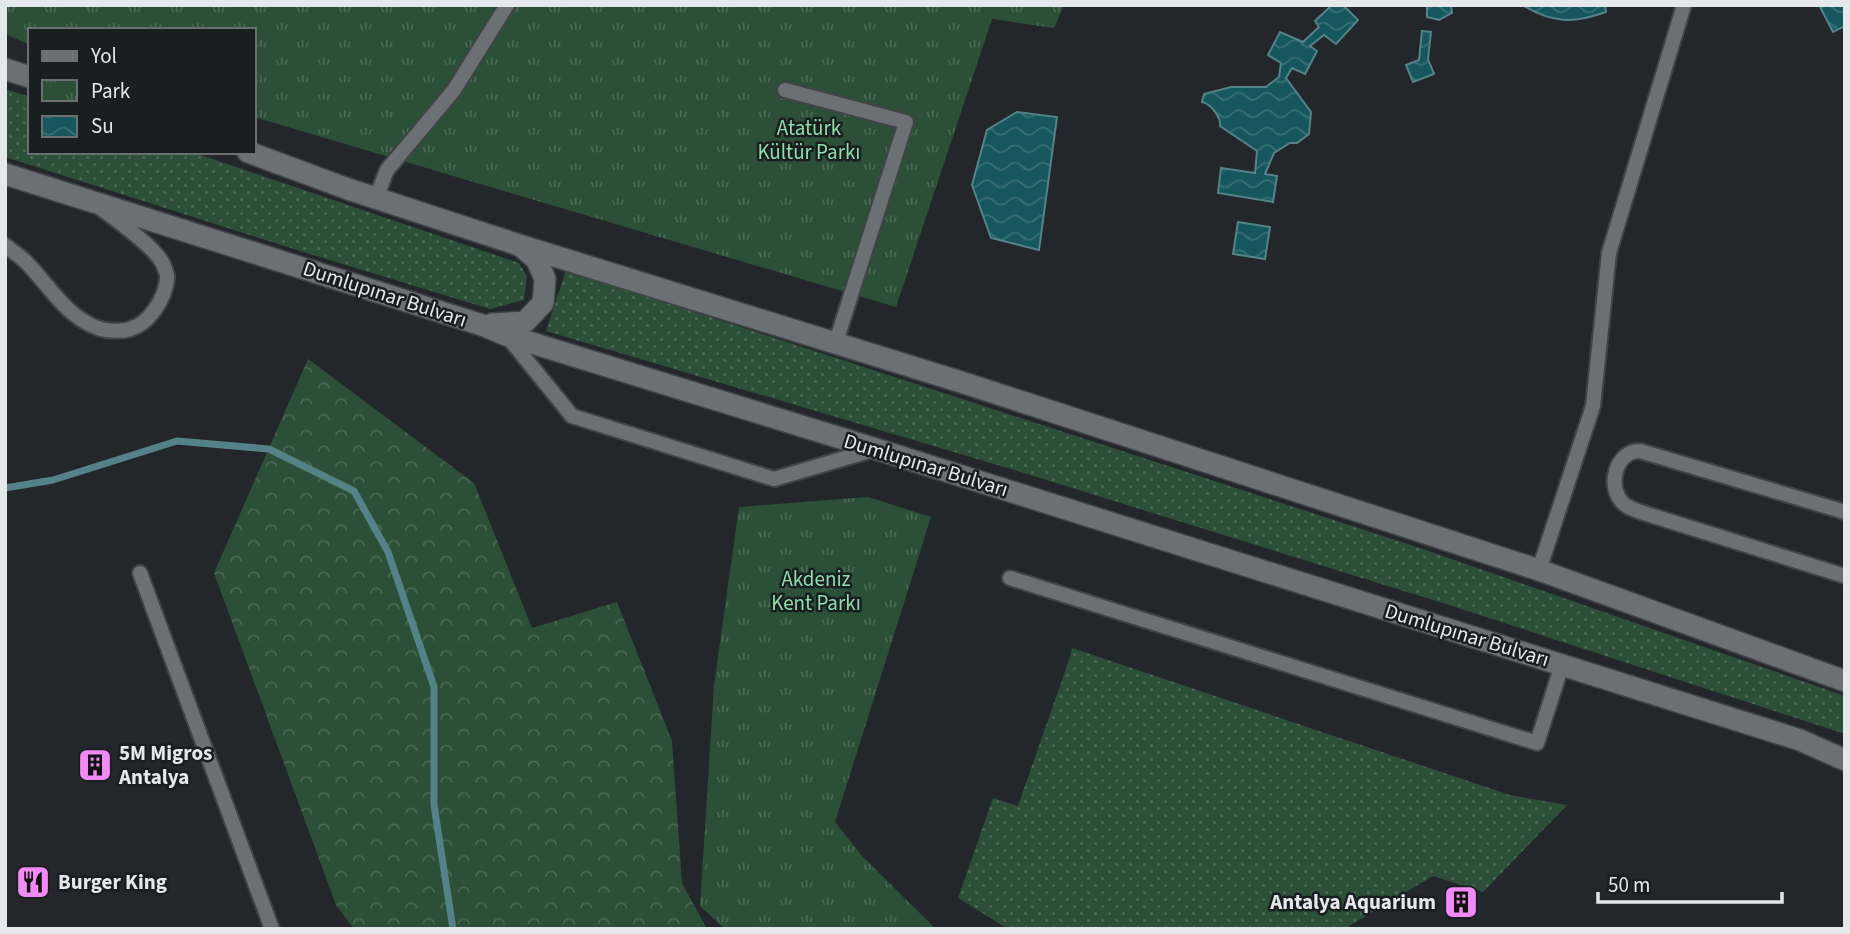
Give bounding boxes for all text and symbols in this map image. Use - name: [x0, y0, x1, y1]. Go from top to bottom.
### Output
- legend: [28, 28, 256, 154]
- text: Yol: [90, 41, 117, 71]
- text: Park: [91, 76, 131, 106]
- text: Su: [91, 111, 114, 141]
- park label: Atatürk Kültür Parkı: [757, 113, 861, 167]
- street label: Dumlupınar Bulvarı: [299, 253, 471, 335]
- street label: Dumlupınar Bulvarı: [840, 426, 1012, 504]
- park label: Akdeniz Kent Parkı: [771, 564, 861, 618]
- street label: Dumlupınar Bulvarı: [1381, 596, 1553, 674]
- place label: 5M Migros Antalya: [118, 738, 212, 792]
- building icon: 5M Migros Antalya: [76, 746, 114, 784]
- scale bar: [1598, 860, 1782, 904]
- restaurant icon: Burger King: [14, 863, 52, 901]
- place label: Burger King: [58, 867, 167, 897]
- text: 50 m: [1608, 870, 1650, 900]
- building icon: Antalya Aquarium: [1442, 883, 1480, 921]
- place label: Antalya Aquarium: [1269, 887, 1436, 917]

